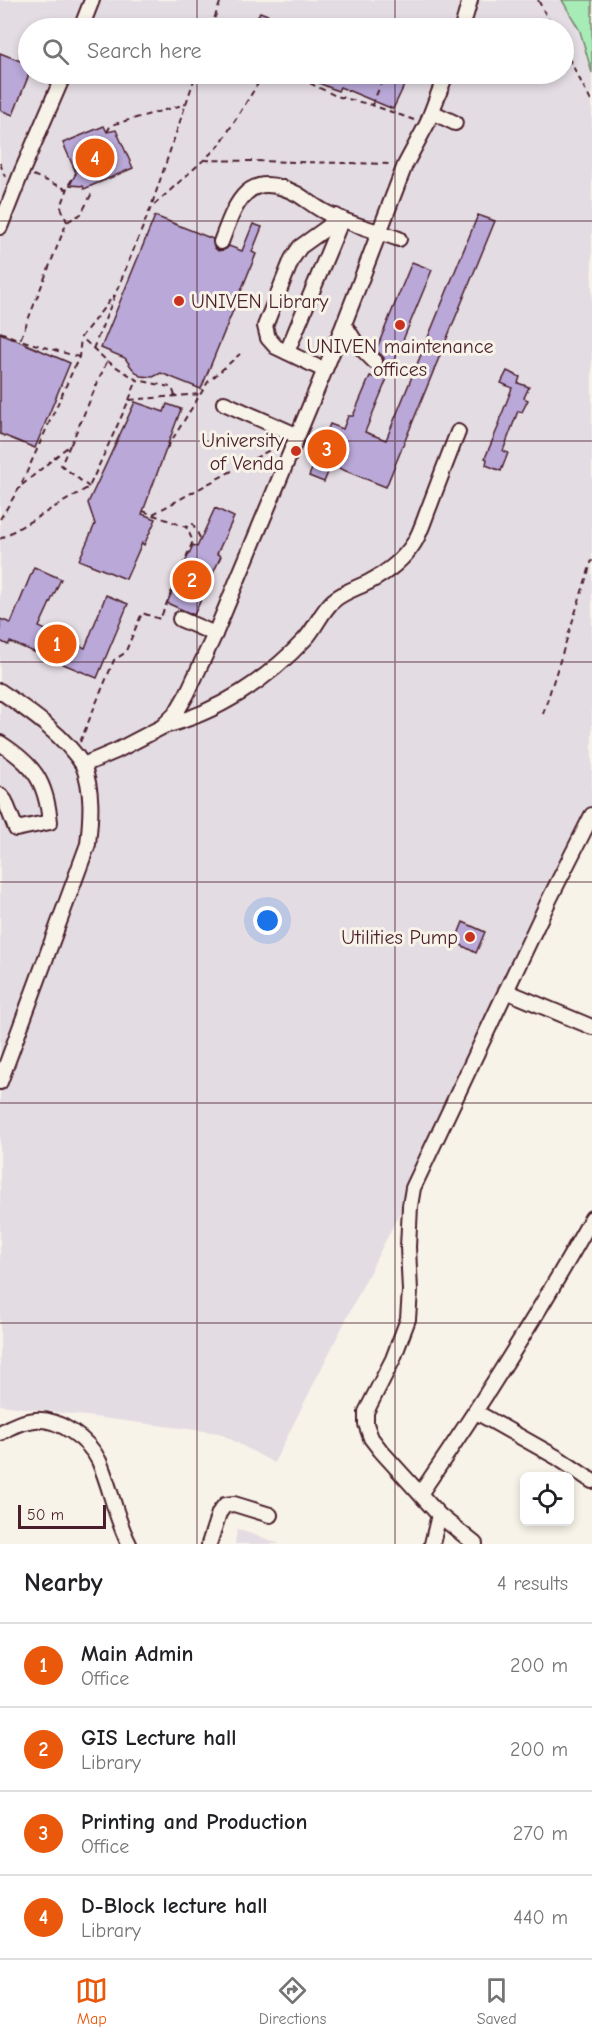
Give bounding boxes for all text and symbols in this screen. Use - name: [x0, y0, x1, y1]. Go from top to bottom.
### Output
- search box: [18, 18, 574, 84]
- icon: search: [39, 35, 72, 68]
- text: Search here: [87, 38, 202, 64]
- pin: 4: [76, 136, 115, 180]
- place label: UNIVEN Library: [191, 290, 328, 313]
- marker: UNIVEN Library: [172, 294, 186, 308]
- marker: UNIVEN maintenance offices: [393, 318, 407, 332]
- place label: UNIVEN maintenance offices: [306, 335, 494, 381]
- pin: 3: [308, 426, 346, 472]
- place label: University of Venda: [201, 429, 284, 475]
- marker: University of Venda: [289, 444, 303, 458]
- pin: 2: [172, 558, 212, 602]
- pin: 1: [38, 622, 76, 666]
- your location: [253, 906, 282, 935]
- place label: Utilities Pump: [341, 926, 458, 949]
- marker: Utilities Pump: [463, 930, 477, 944]
- map controls: [520, 1472, 574, 1526]
- button: locate: [520, 1472, 574, 1526]
- scale bar: [18, 1502, 106, 1530]
- text: 50 m: [27, 1506, 64, 1524]
- text: Nearby: [24, 1568, 103, 1598]
- text: 4 results: [497, 1572, 568, 1595]
- text: Main Admin: [81, 1641, 193, 1667]
- text: 1: [40, 1654, 47, 1677]
- text: 200 m: [510, 1654, 568, 1677]
- text: Office: [81, 1667, 129, 1690]
- text: GIS Lecture hall: [81, 1725, 236, 1751]
- text: 2: [39, 1738, 48, 1761]
- text: 200 m: [510, 1738, 568, 1761]
- text: Library: [81, 1751, 141, 1774]
- text: Printing and Production: [81, 1809, 307, 1835]
- text: 3: [39, 1822, 48, 1845]
- text: 270 m: [513, 1822, 568, 1845]
- text: Office: [81, 1835, 129, 1858]
- text: D-Block lecture hall: [81, 1893, 268, 1919]
- text: 4: [39, 1906, 48, 1929]
- text: 440 m: [513, 1906, 568, 1929]
- text: Library: [81, 1919, 141, 1942]
- tab: Map: [75, 1974, 108, 2028]
- tab: Directions: [259, 1974, 326, 2028]
- tab: Saved: [477, 1974, 517, 2028]

